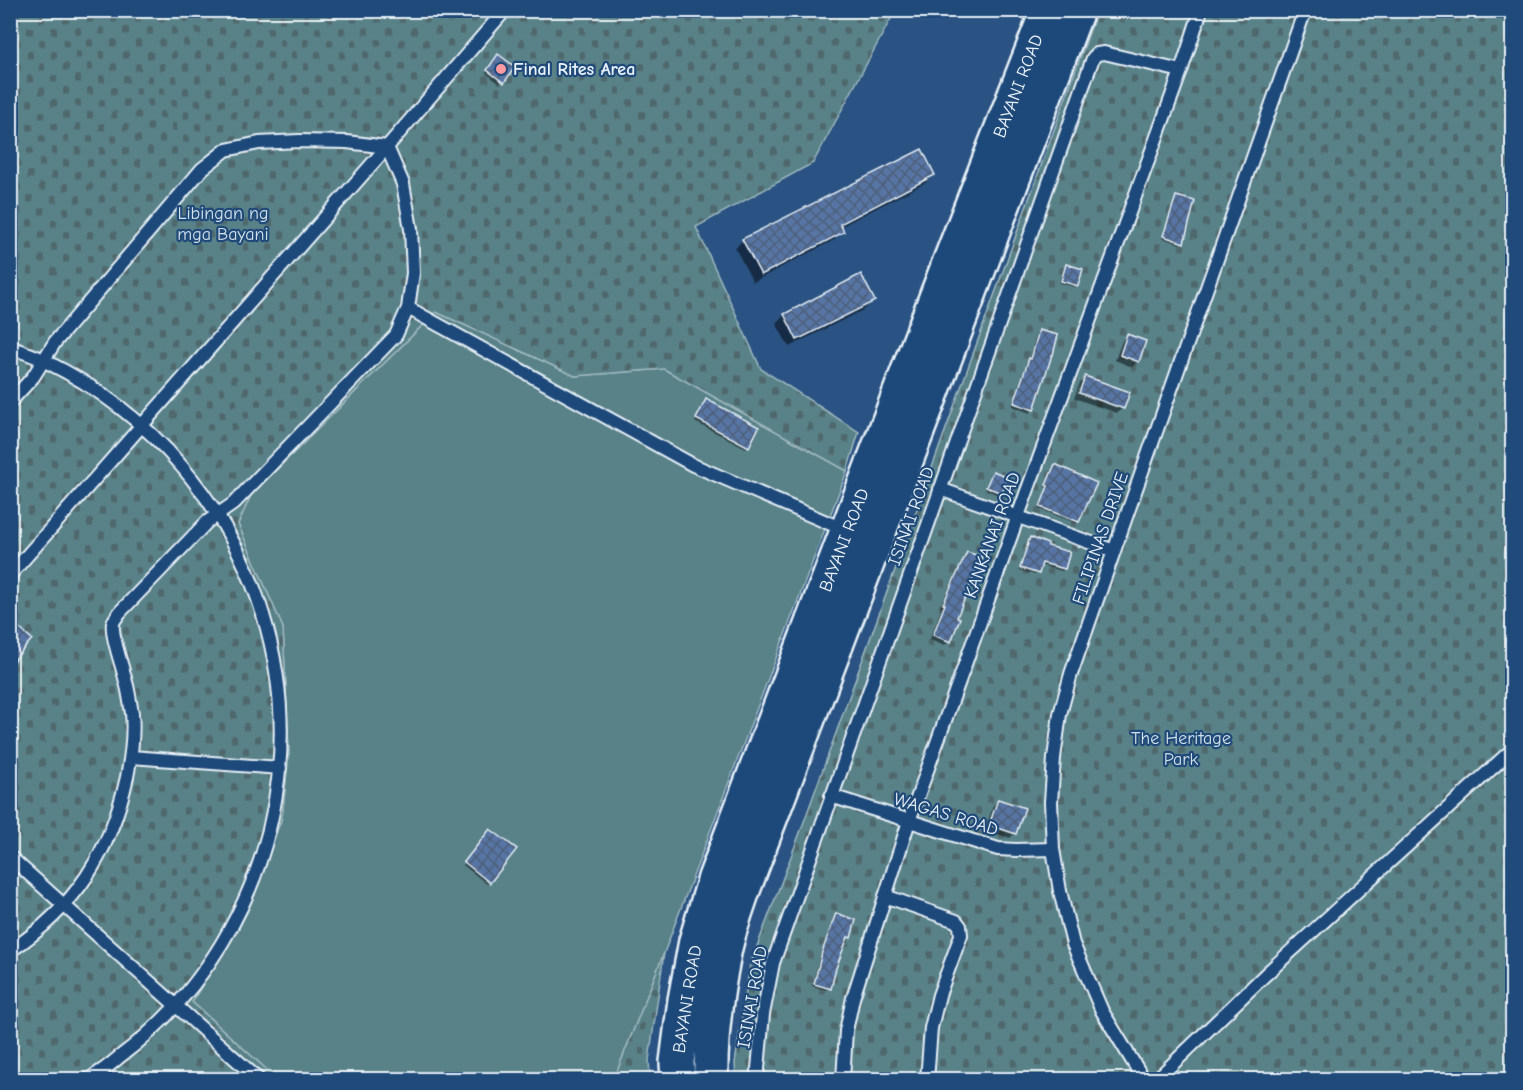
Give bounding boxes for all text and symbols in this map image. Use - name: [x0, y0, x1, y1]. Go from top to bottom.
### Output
- street label: BAYANI ROAD: [989, 32, 1048, 141]
- place label: Final Rites Area: [513, 59, 635, 80]
- marker: Final Rites Area: [494, 62, 508, 76]
- park label: Libingan ng mga Bayani: [177, 203, 269, 245]
- street label: ISINAI ROAD: [884, 464, 939, 568]
- street label: KANKANAI ROAD: [960, 469, 1025, 601]
- street label: FILIPINAS DRIVE: [1068, 469, 1133, 607]
- street label: BAYANI ROAD: [815, 486, 874, 595]
- park label: The Heritage Park: [1131, 728, 1231, 770]
- street label: WAGAS ROAD: [891, 789, 1001, 840]
- street label: BAYANI ROAD: [669, 944, 706, 1055]
- street label: ISINAI ROAD: [733, 944, 772, 1050]

